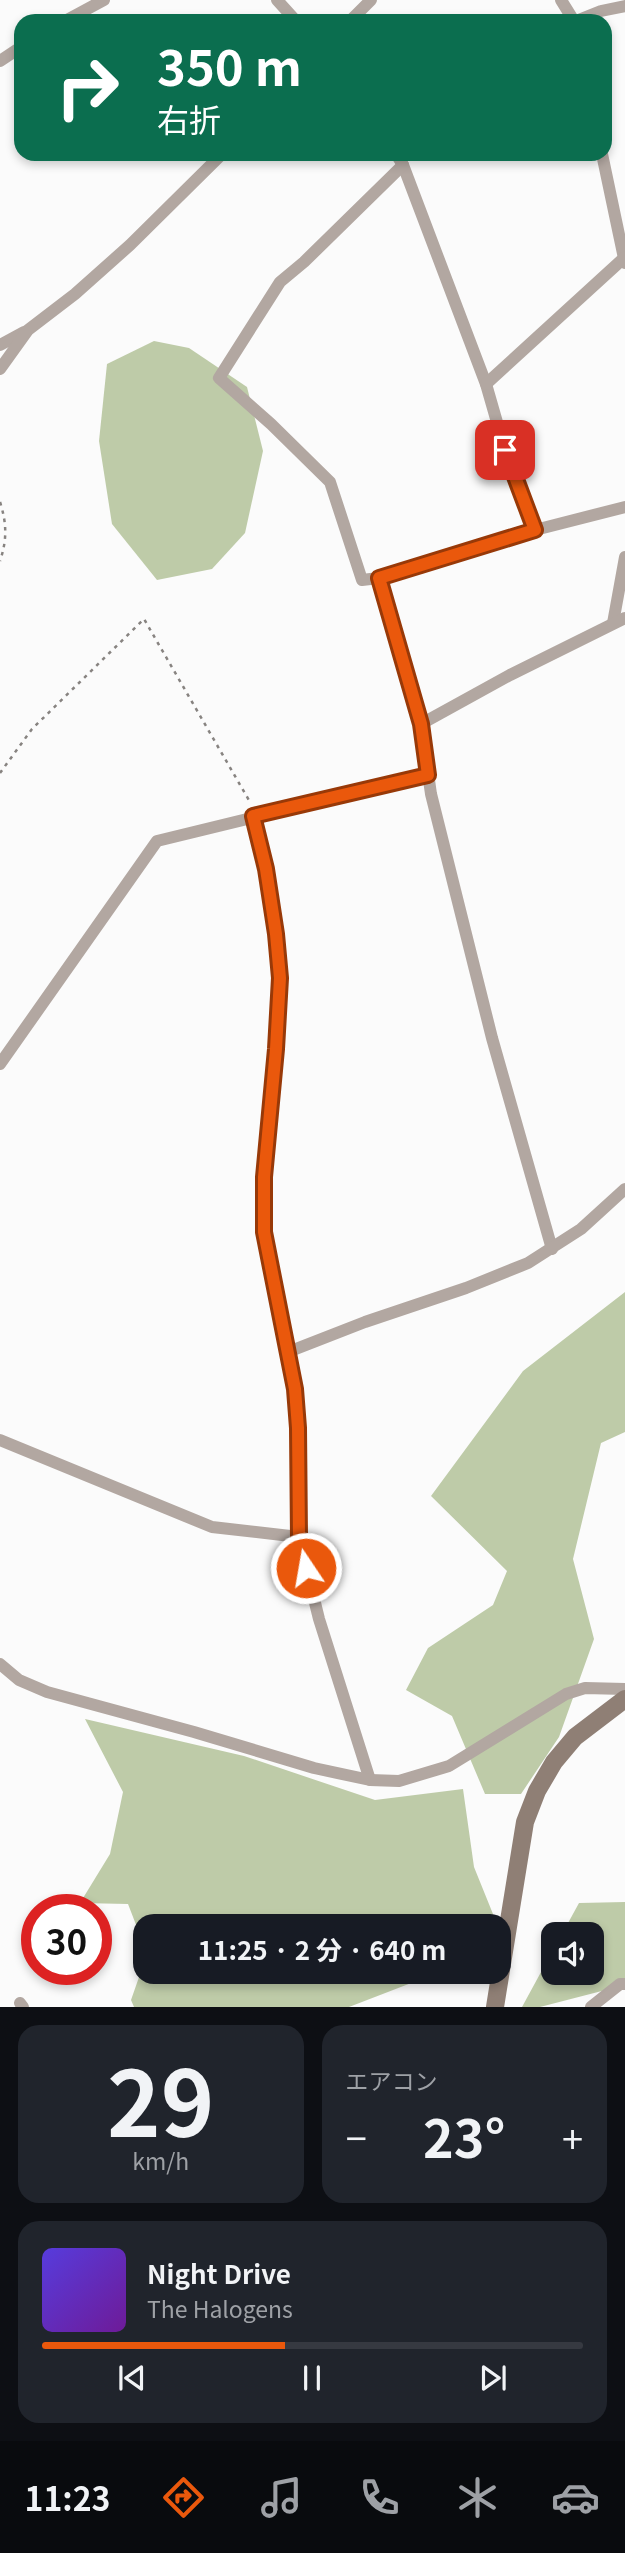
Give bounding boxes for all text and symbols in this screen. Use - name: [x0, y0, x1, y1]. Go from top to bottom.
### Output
- text: 350 m: [157, 29, 302, 100]
- icon: right: [42, 42, 133, 133]
- text: 右折: [157, 95, 221, 141]
- pin: [475, 420, 535, 480]
- icon: arrive: [486, 431, 524, 469]
- position arrow: [269, 1531, 343, 1605]
- speed limit sign: 30: [21, 1894, 112, 1985]
- map controls: [541, 1922, 604, 1985]
- button: sound: [541, 1922, 604, 1985]
- text: 11:25 · 2 分 · 640 m: [198, 1930, 446, 1967]
- text: 29: [107, 2031, 214, 2163]
- text: エアコン: [346, 2063, 438, 2097]
- text: 23°: [423, 2098, 505, 2173]
- text: −: [346, 2109, 367, 2164]
- text: +: [562, 2109, 583, 2164]
- text: km/h: [132, 2143, 189, 2177]
- text: Night Drive: [147, 2254, 291, 2291]
- text: The Halogens: [147, 2291, 293, 2325]
- icon: previous: [113, 2359, 151, 2397]
- icon: pause: [293, 2359, 331, 2397]
- icon: next: [474, 2359, 512, 2397]
- icon: directions: [159, 2473, 208, 2522]
- icon: music: [257, 2473, 306, 2522]
- icon: phone: [355, 2473, 404, 2522]
- icon: climate: [453, 2473, 502, 2522]
- icon: car: [551, 2473, 600, 2522]
- text: 11:23: [25, 2474, 110, 2520]

